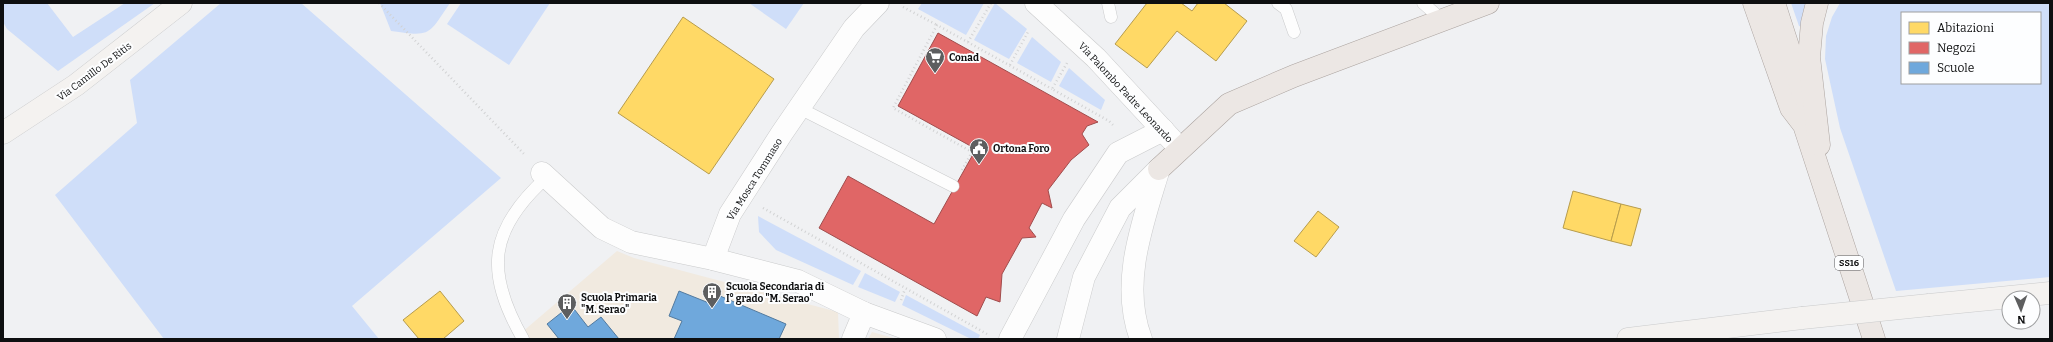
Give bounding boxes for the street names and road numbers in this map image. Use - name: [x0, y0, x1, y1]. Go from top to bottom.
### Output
- street label: Via Camillo De Ritis: [55, 40, 134, 104]
- street label: Via Palombo Padre Leonardo: [1076, 40, 1175, 145]
- street label: Via Mosca Tommaso: [725, 136, 785, 223]
- road number: SS16: [1835, 256, 1863, 270]

